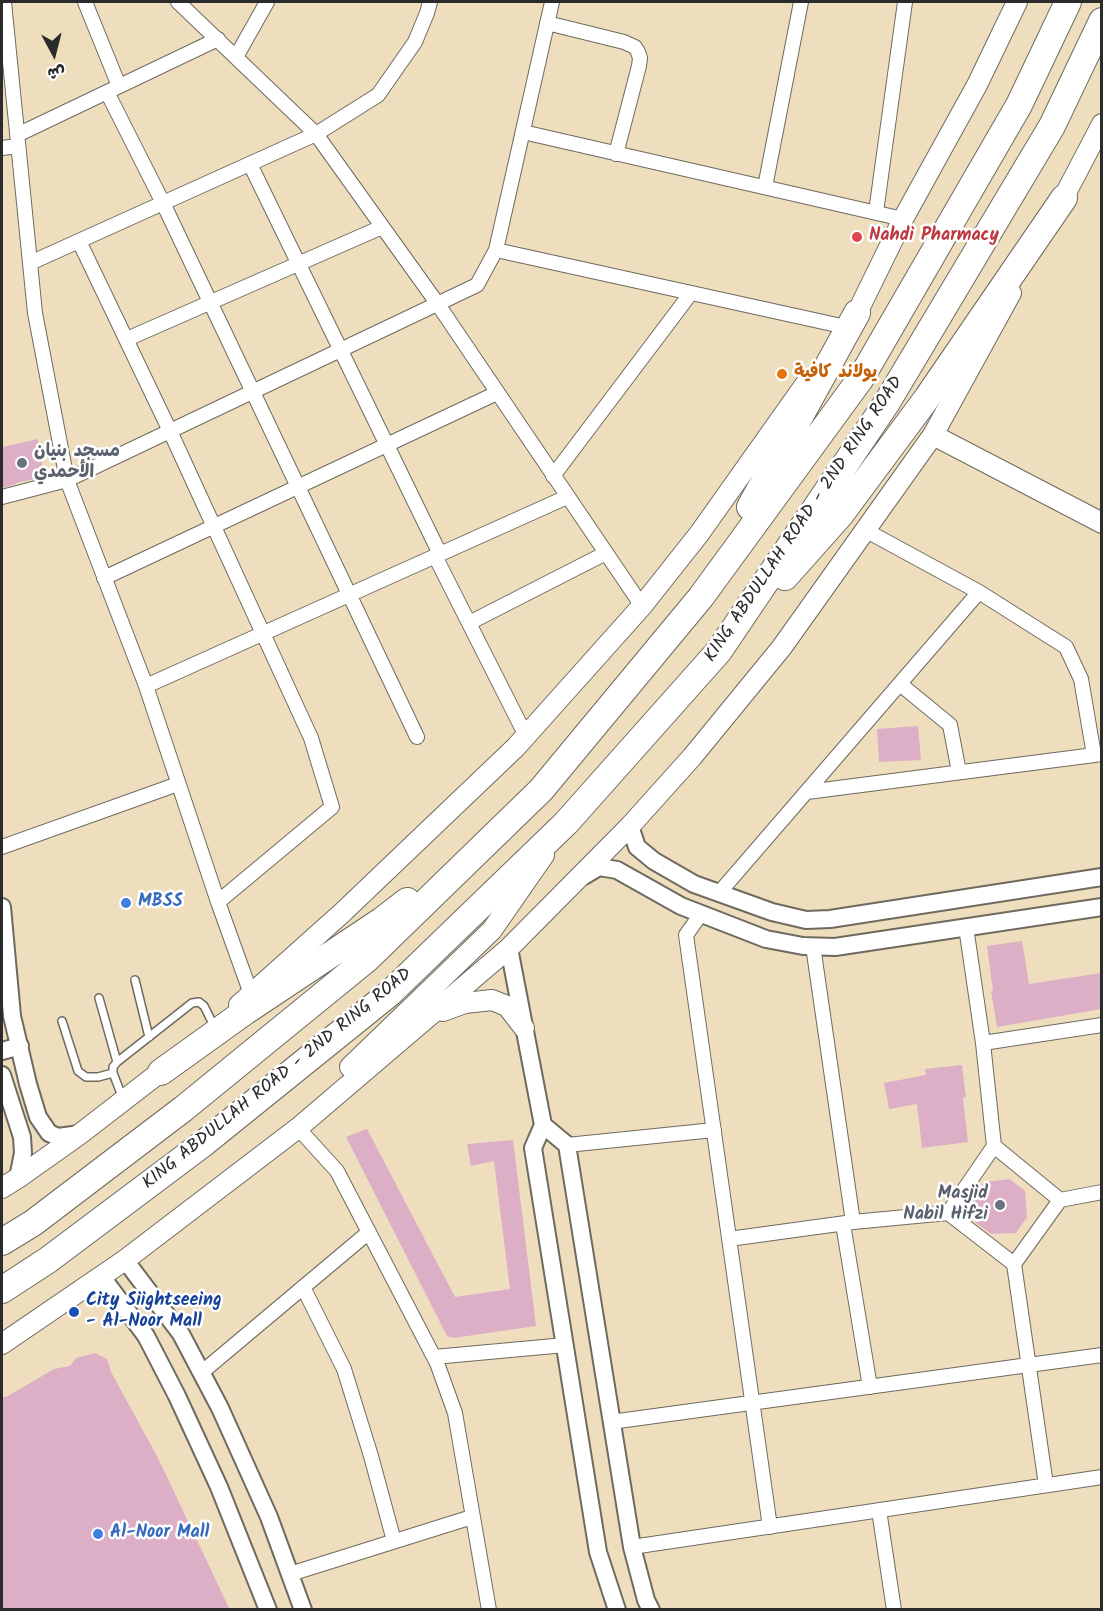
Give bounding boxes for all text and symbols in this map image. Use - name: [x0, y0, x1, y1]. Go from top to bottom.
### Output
- north arrow: [24, 24, 84, 84]
- text: ش: [46, 59, 67, 86]
- place label: Nahdi Pharmacy: [869, 226, 999, 248]
- marker: Nahdi Pharmacy: [850, 230, 864, 244]
- place label: يولاند كافية: [794, 363, 877, 385]
- marker: يولاند كافية: [775, 367, 789, 381]
- street label: KING ABDULLAH ROAD - 2ND RING ROAD: [701, 373, 909, 667]
- place label: مسجد بنيان الأحمدي: [34, 442, 120, 484]
- marker: مسجد بنيان الأحمدي: [15, 456, 29, 470]
- place label: MBSS: [138, 892, 183, 914]
- marker: MBSS: [119, 896, 133, 910]
- street label: KING ABDULLAH ROAD - 2ND RING ROAD: [139, 965, 417, 1195]
- place label: Masjid Nabil Hifzi: [903, 1184, 988, 1226]
- marker: Masjid Nabil Hifzi: [993, 1198, 1007, 1212]
- place label: City Siightseeing - Al-Noor Mall: [86, 1291, 222, 1334]
- marker: City Siightseeing - Al-Noor Mall: [67, 1305, 81, 1319]
- place label: Al-Noor Mall: [110, 1523, 209, 1545]
- marker: Al-Noor Mall: [91, 1527, 105, 1541]

